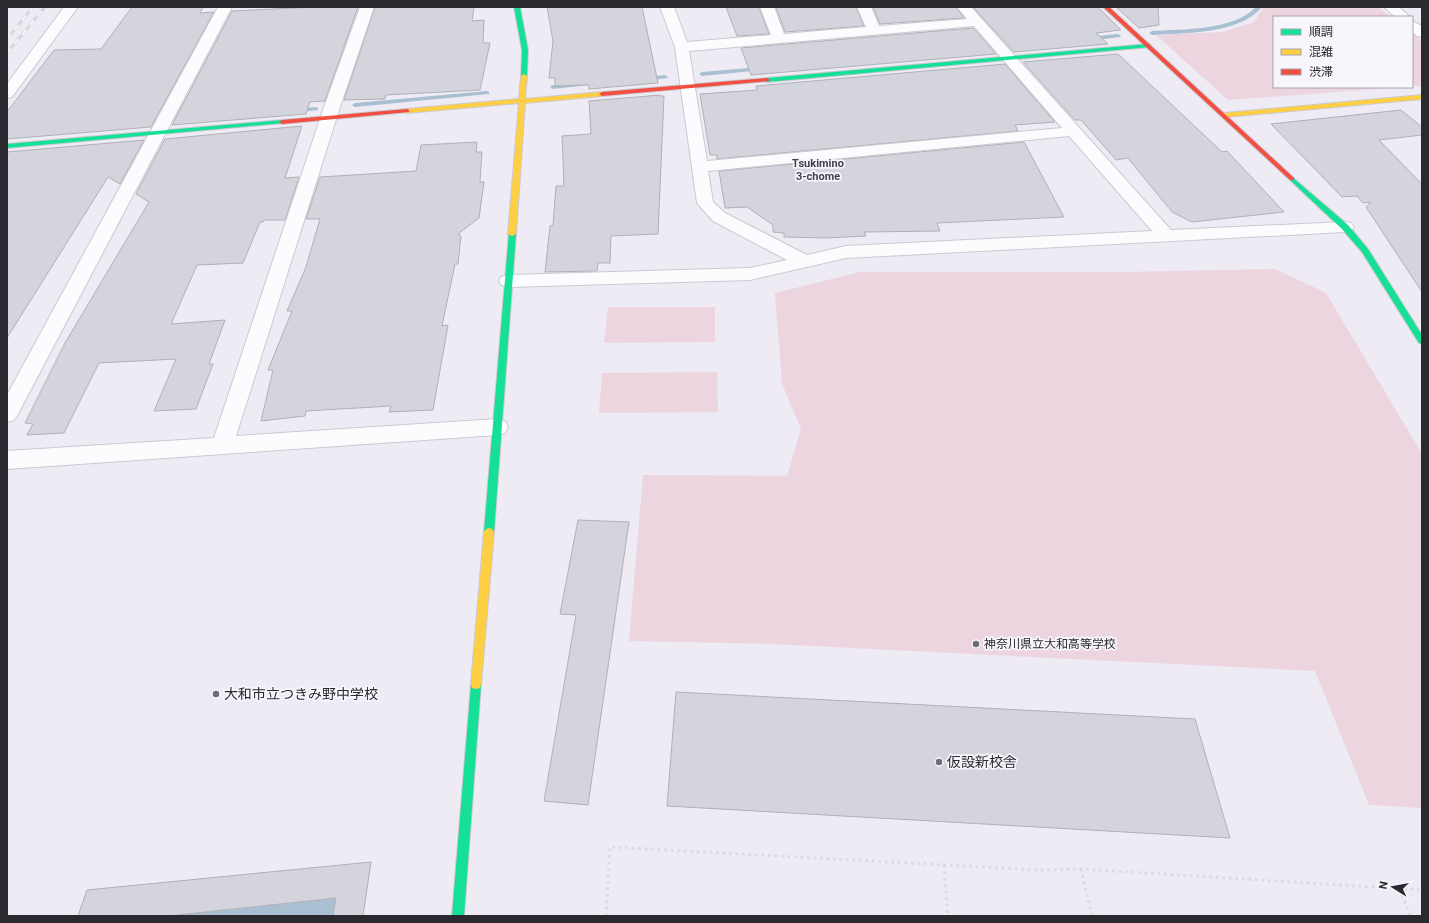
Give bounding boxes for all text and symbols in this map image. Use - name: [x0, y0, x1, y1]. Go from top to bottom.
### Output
- legend: [1273, 16, 1413, 88]
- text: 順調: [1309, 25, 1333, 39]
- text: 混雑: [1309, 45, 1333, 59]
- text: 渋滞: [1309, 65, 1333, 79]
- district label: Tsukimino 3-chome: [792, 157, 844, 183]
- place label: 神奈川県立大和高等学校: [984, 637, 1116, 651]
- marker: 神奈川県立大和高等学校: [971, 639, 981, 649]
- place label: 大和市立つきみ野中学校: [224, 686, 378, 702]
- marker: 大和市立つきみ野中学校: [211, 689, 221, 699]
- place label: 仮設新校舎: [947, 754, 1017, 770]
- marker: 仮設新校舎: [934, 757, 944, 767]
- north arrow: [1373, 867, 1413, 907]
- text: N: [1377, 880, 1391, 890]

